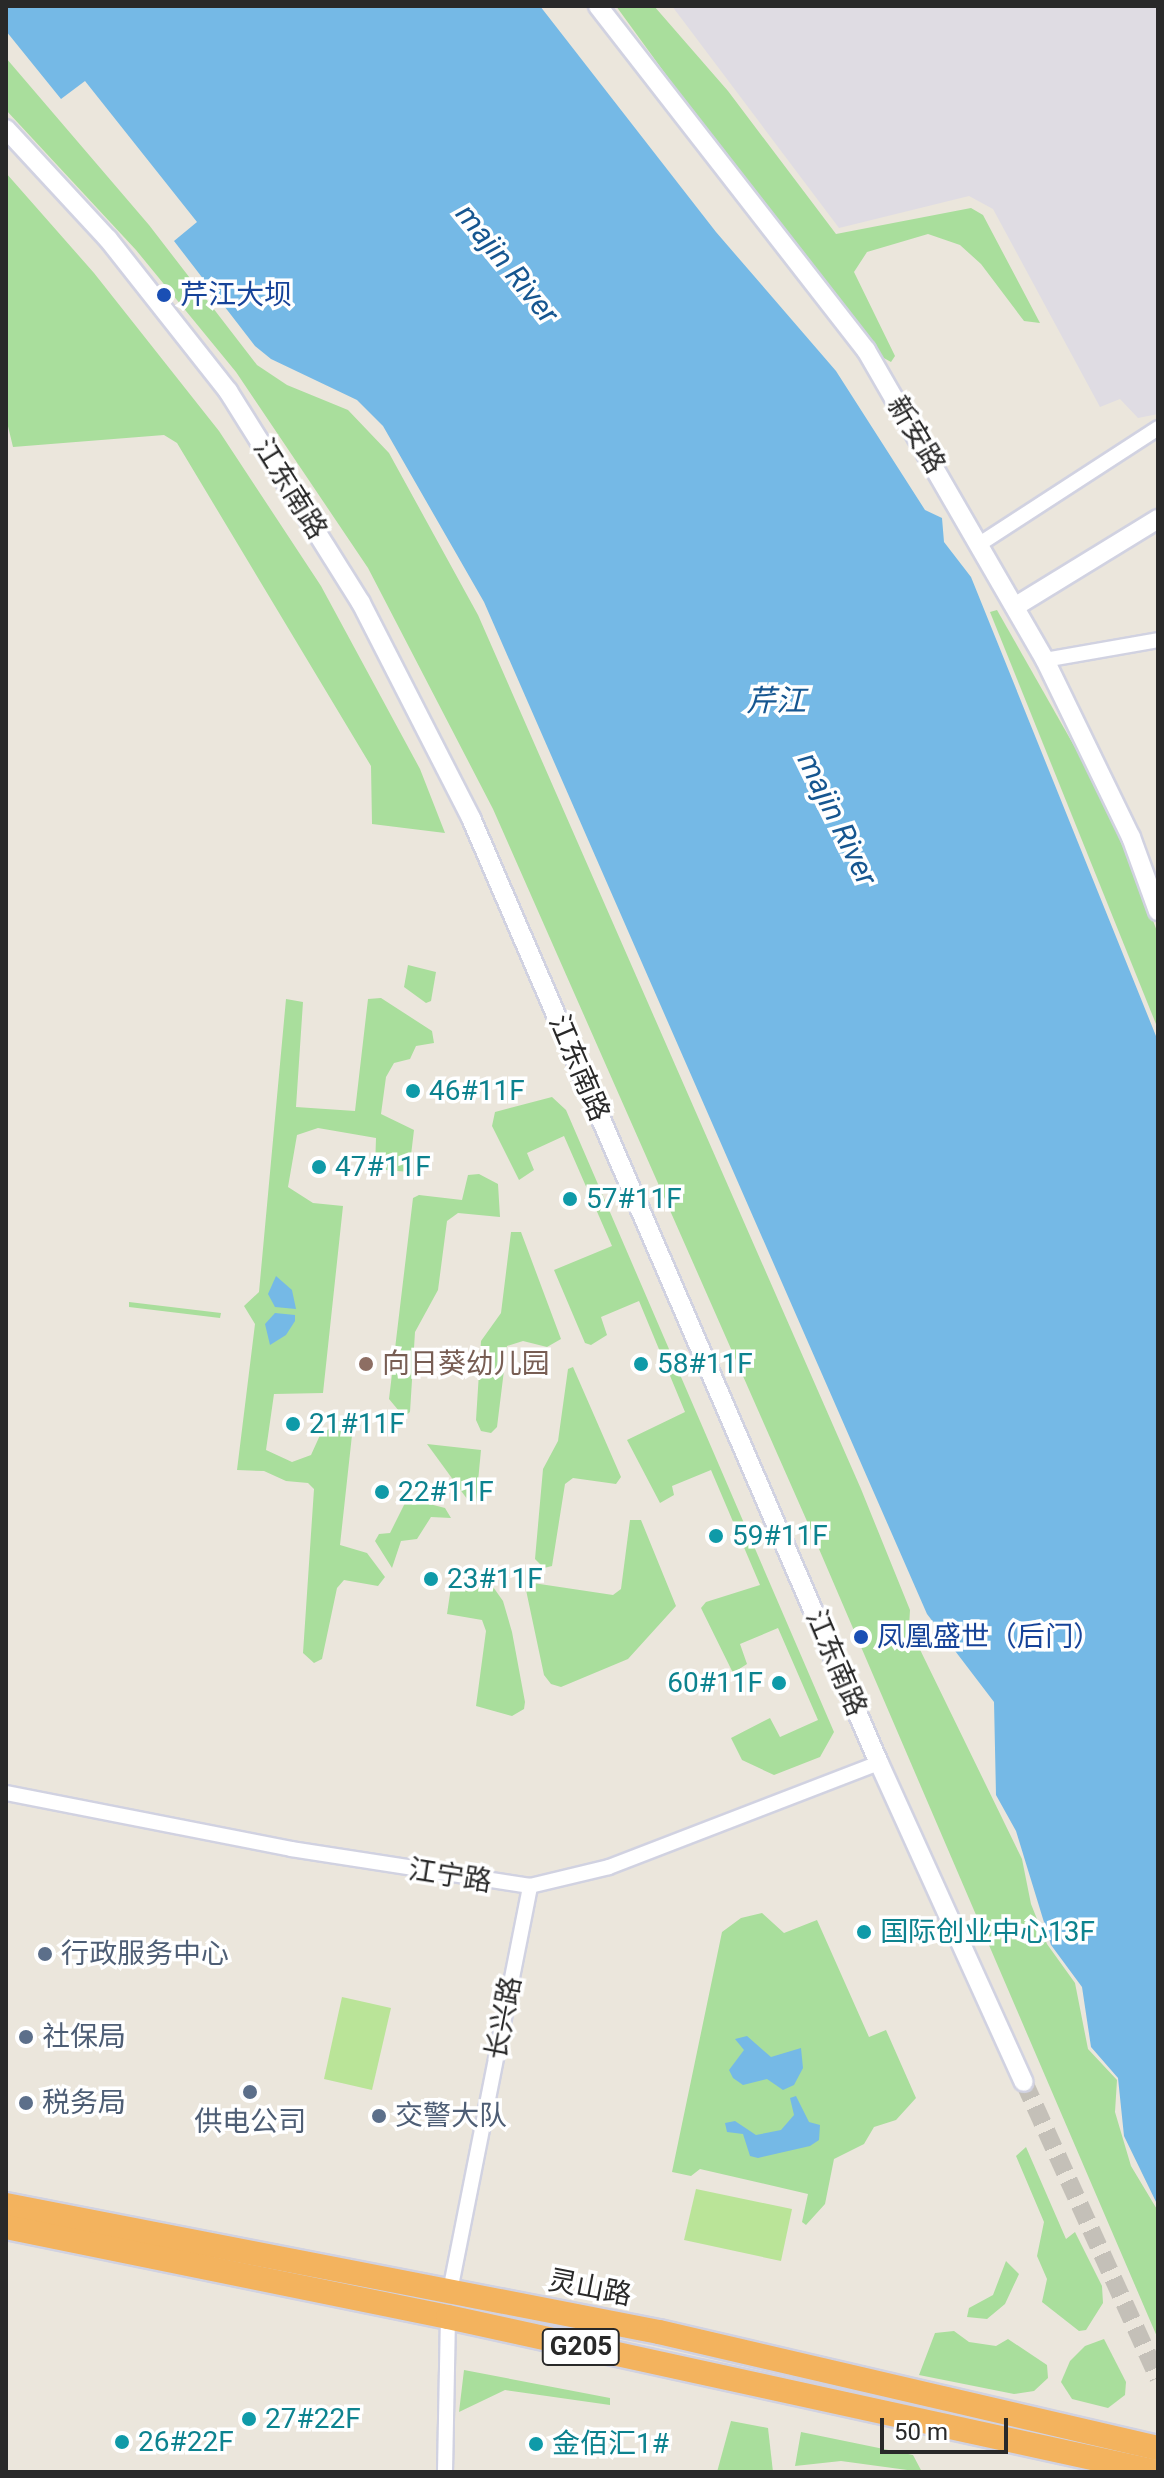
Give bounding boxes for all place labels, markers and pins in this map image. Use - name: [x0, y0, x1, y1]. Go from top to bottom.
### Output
- place label: 芹江大坝: [180, 278, 292, 312]
- marker: 芹江大坝: [155, 286, 173, 304]
- place label: 46#11F: [429, 1074, 525, 1108]
- marker: 46#11F: [404, 1082, 422, 1100]
- place label: 47#11F: [335, 1150, 431, 1184]
- marker: 47#11F: [310, 1158, 328, 1176]
- place label: 57#11F: [586, 1182, 682, 1216]
- marker: 57#11F: [561, 1190, 579, 1208]
- place label: 向日葵幼儿园: [382, 1347, 550, 1381]
- place label: 58#11F: [657, 1347, 753, 1381]
- marker: 向日葵幼儿园: [357, 1355, 375, 1373]
- marker: 58#11F: [632, 1355, 650, 1373]
- place label: 21#11F: [309, 1407, 405, 1441]
- marker: 21#11F: [284, 1415, 302, 1433]
- place label: 22#11F: [398, 1475, 494, 1509]
- marker: 22#11F: [373, 1483, 391, 1501]
- place label: 59#11F: [732, 1519, 828, 1553]
- marker: 59#11F: [707, 1527, 725, 1545]
- place label: 23#11F: [447, 1562, 543, 1596]
- marker: 23#11F: [422, 1570, 440, 1588]
- place label: 凤凰盛世（后门）: [877, 1620, 1101, 1654]
- marker: 凤凰盛世（后门）: [852, 1628, 870, 1646]
- place label: 60#11F: [667, 1666, 763, 1700]
- marker: 60#11F: [770, 1674, 788, 1692]
- place label: 国际创业中心13F: [880, 1915, 1095, 1949]
- marker: 国际创业中心13F: [855, 1923, 873, 1941]
- place label: 行政服务中心: [61, 1937, 229, 1971]
- marker: 行政服务中心: [36, 1945, 54, 1963]
- place label: 社保局: [42, 2020, 126, 2054]
- marker: 社保局: [17, 2028, 35, 2046]
- marker: 供电公司: [241, 2083, 259, 2101]
- place label: 税务局: [42, 2086, 126, 2120]
- marker: 税务局: [17, 2094, 35, 2112]
- place label: 交警大队: [395, 2099, 507, 2133]
- place label: 供电公司: [194, 2105, 306, 2139]
- marker: 交警大队: [370, 2107, 388, 2125]
- place label: 27#22F: [265, 2402, 361, 2436]
- marker: 27#22F: [240, 2410, 258, 2428]
- place label: 26#22F: [138, 2425, 234, 2459]
- place label: 金佰汇1#: [552, 2427, 669, 2461]
- marker: 26#22F: [113, 2433, 131, 2451]
- marker: 金佰汇1#: [527, 2435, 545, 2453]

